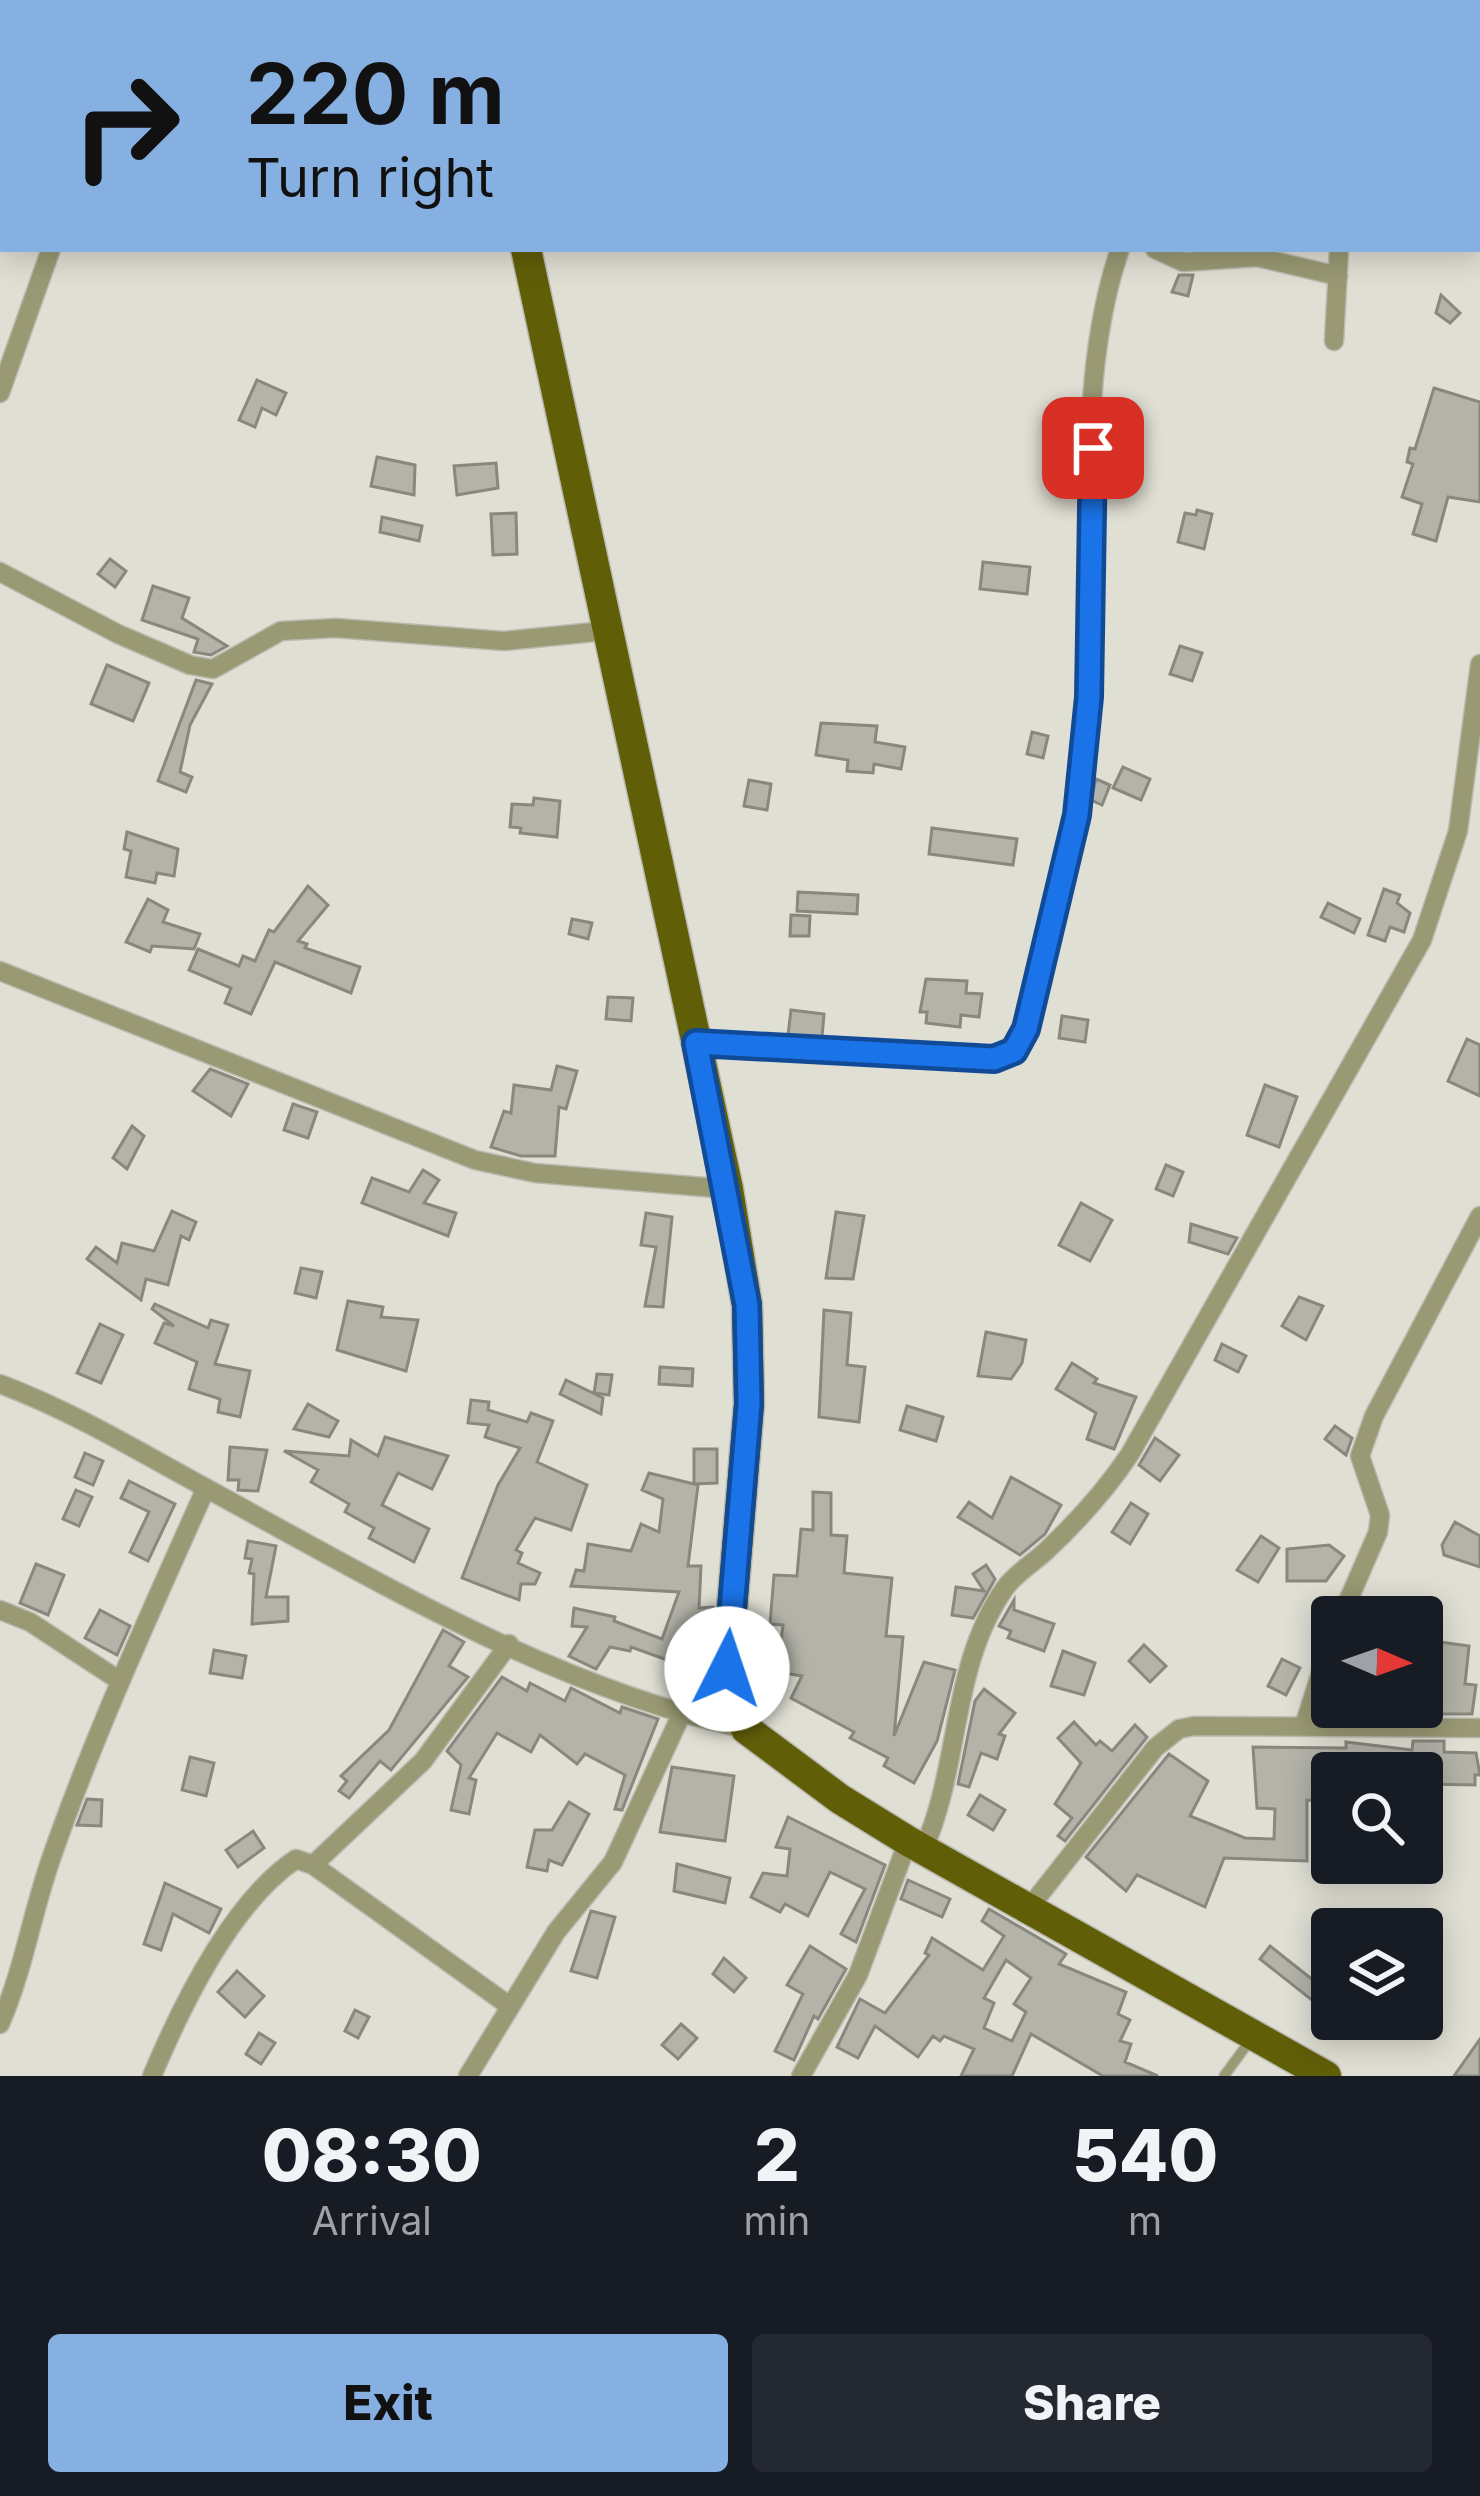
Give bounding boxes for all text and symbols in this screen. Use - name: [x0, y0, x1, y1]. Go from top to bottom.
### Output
- text: 220 m: [246, 43, 505, 144]
- icon: right: [48, 48, 204, 204]
- text: Turn right: [246, 145, 494, 210]
- pin: [1042, 397, 1144, 499]
- icon: arrive: [1060, 415, 1126, 481]
- north arrow: [1311, 1596, 1443, 1728]
- map controls: [1311, 1596, 1443, 2040]
- position arrow: [664, 1606, 790, 1732]
- button: search: [1311, 1752, 1443, 1884]
- button: layers: [1311, 1908, 1443, 2040]
- text: 08:30: [262, 2111, 482, 2198]
- text: 2: [754, 2111, 800, 2198]
- text: 540: [1072, 2111, 1218, 2198]
- text: Arrival: [312, 2197, 432, 2244]
- text: min: [744, 2197, 810, 2244]
- text: m: [1128, 2197, 1162, 2244]
- button: Exit: [48, 2334, 728, 2472]
- button: Share: [752, 2334, 1432, 2472]

